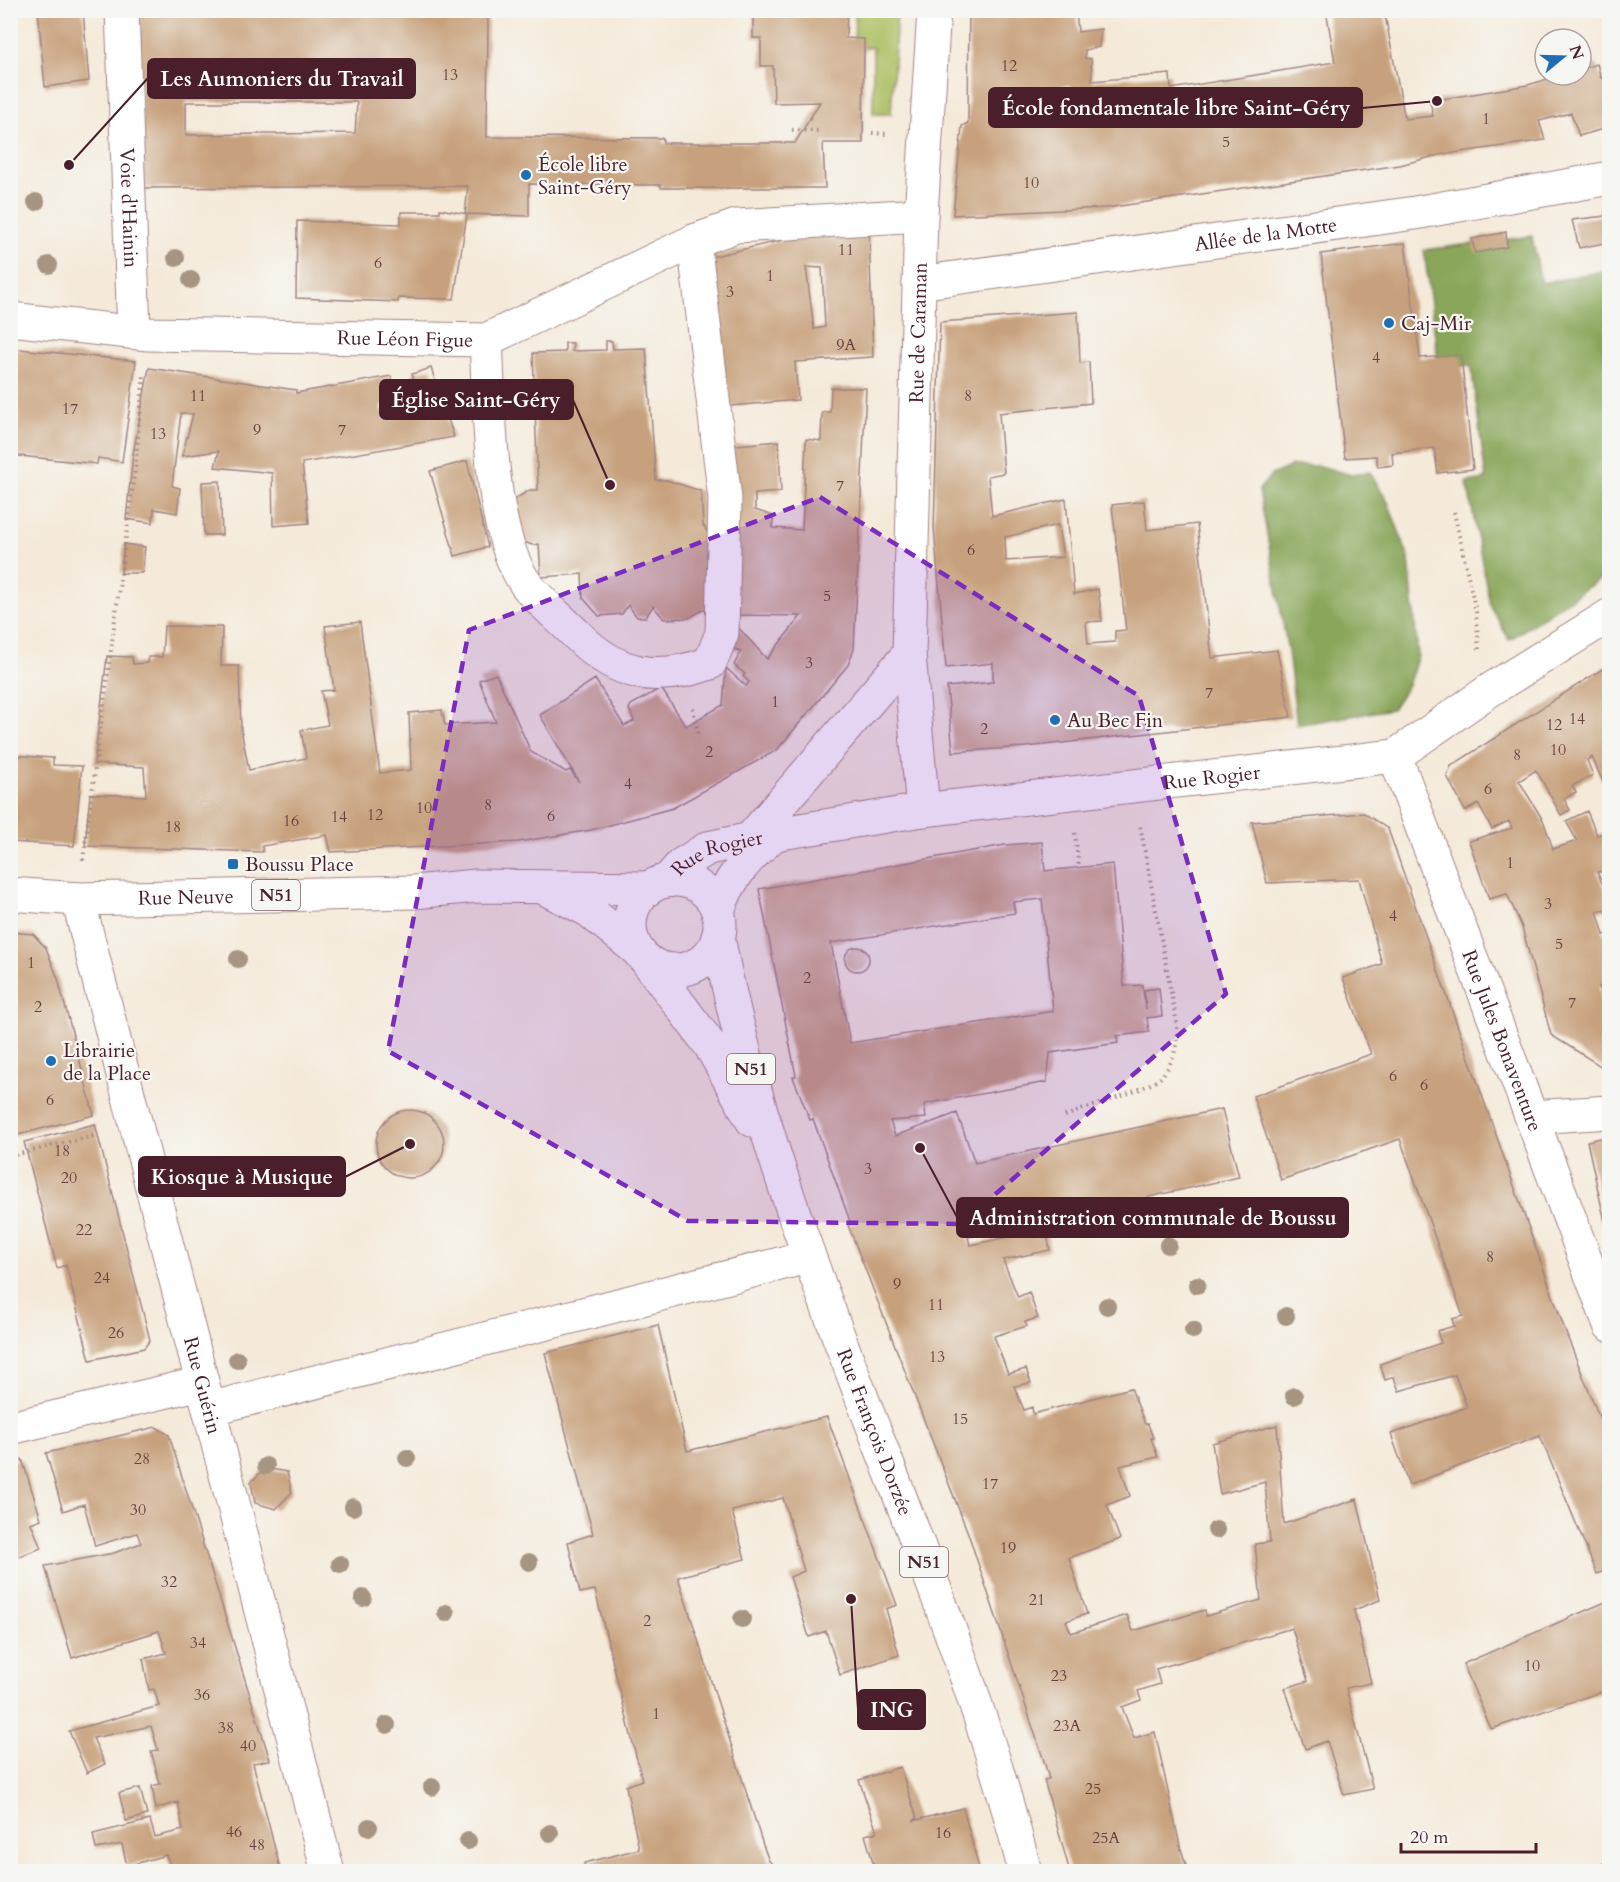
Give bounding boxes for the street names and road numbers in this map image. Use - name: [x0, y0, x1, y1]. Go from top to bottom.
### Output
- street label: Voie d'Hainin: [113, 147, 145, 269]
- street label: Allée de la Motte: [1193, 211, 1339, 258]
- street label: Rue de Caraman: [903, 261, 934, 404]
- street label: Rue Léon Figue: [337, 324, 474, 354]
- street label: Rue Rogier: [1162, 758, 1262, 796]
- street label: Rue Rogier: [665, 824, 766, 882]
- road number: N51: [252, 880, 300, 910]
- street label: Rue Neuve: [138, 883, 234, 912]
- street label: Rue Jules Bonaventure: [1455, 946, 1549, 1135]
- road number: N51: [727, 1054, 775, 1084]
- street label: Rue Guérin: [177, 1334, 228, 1437]
- street label: Rue François Dorzée: [830, 1345, 919, 1520]
- road number: N51: [900, 1547, 948, 1577]

